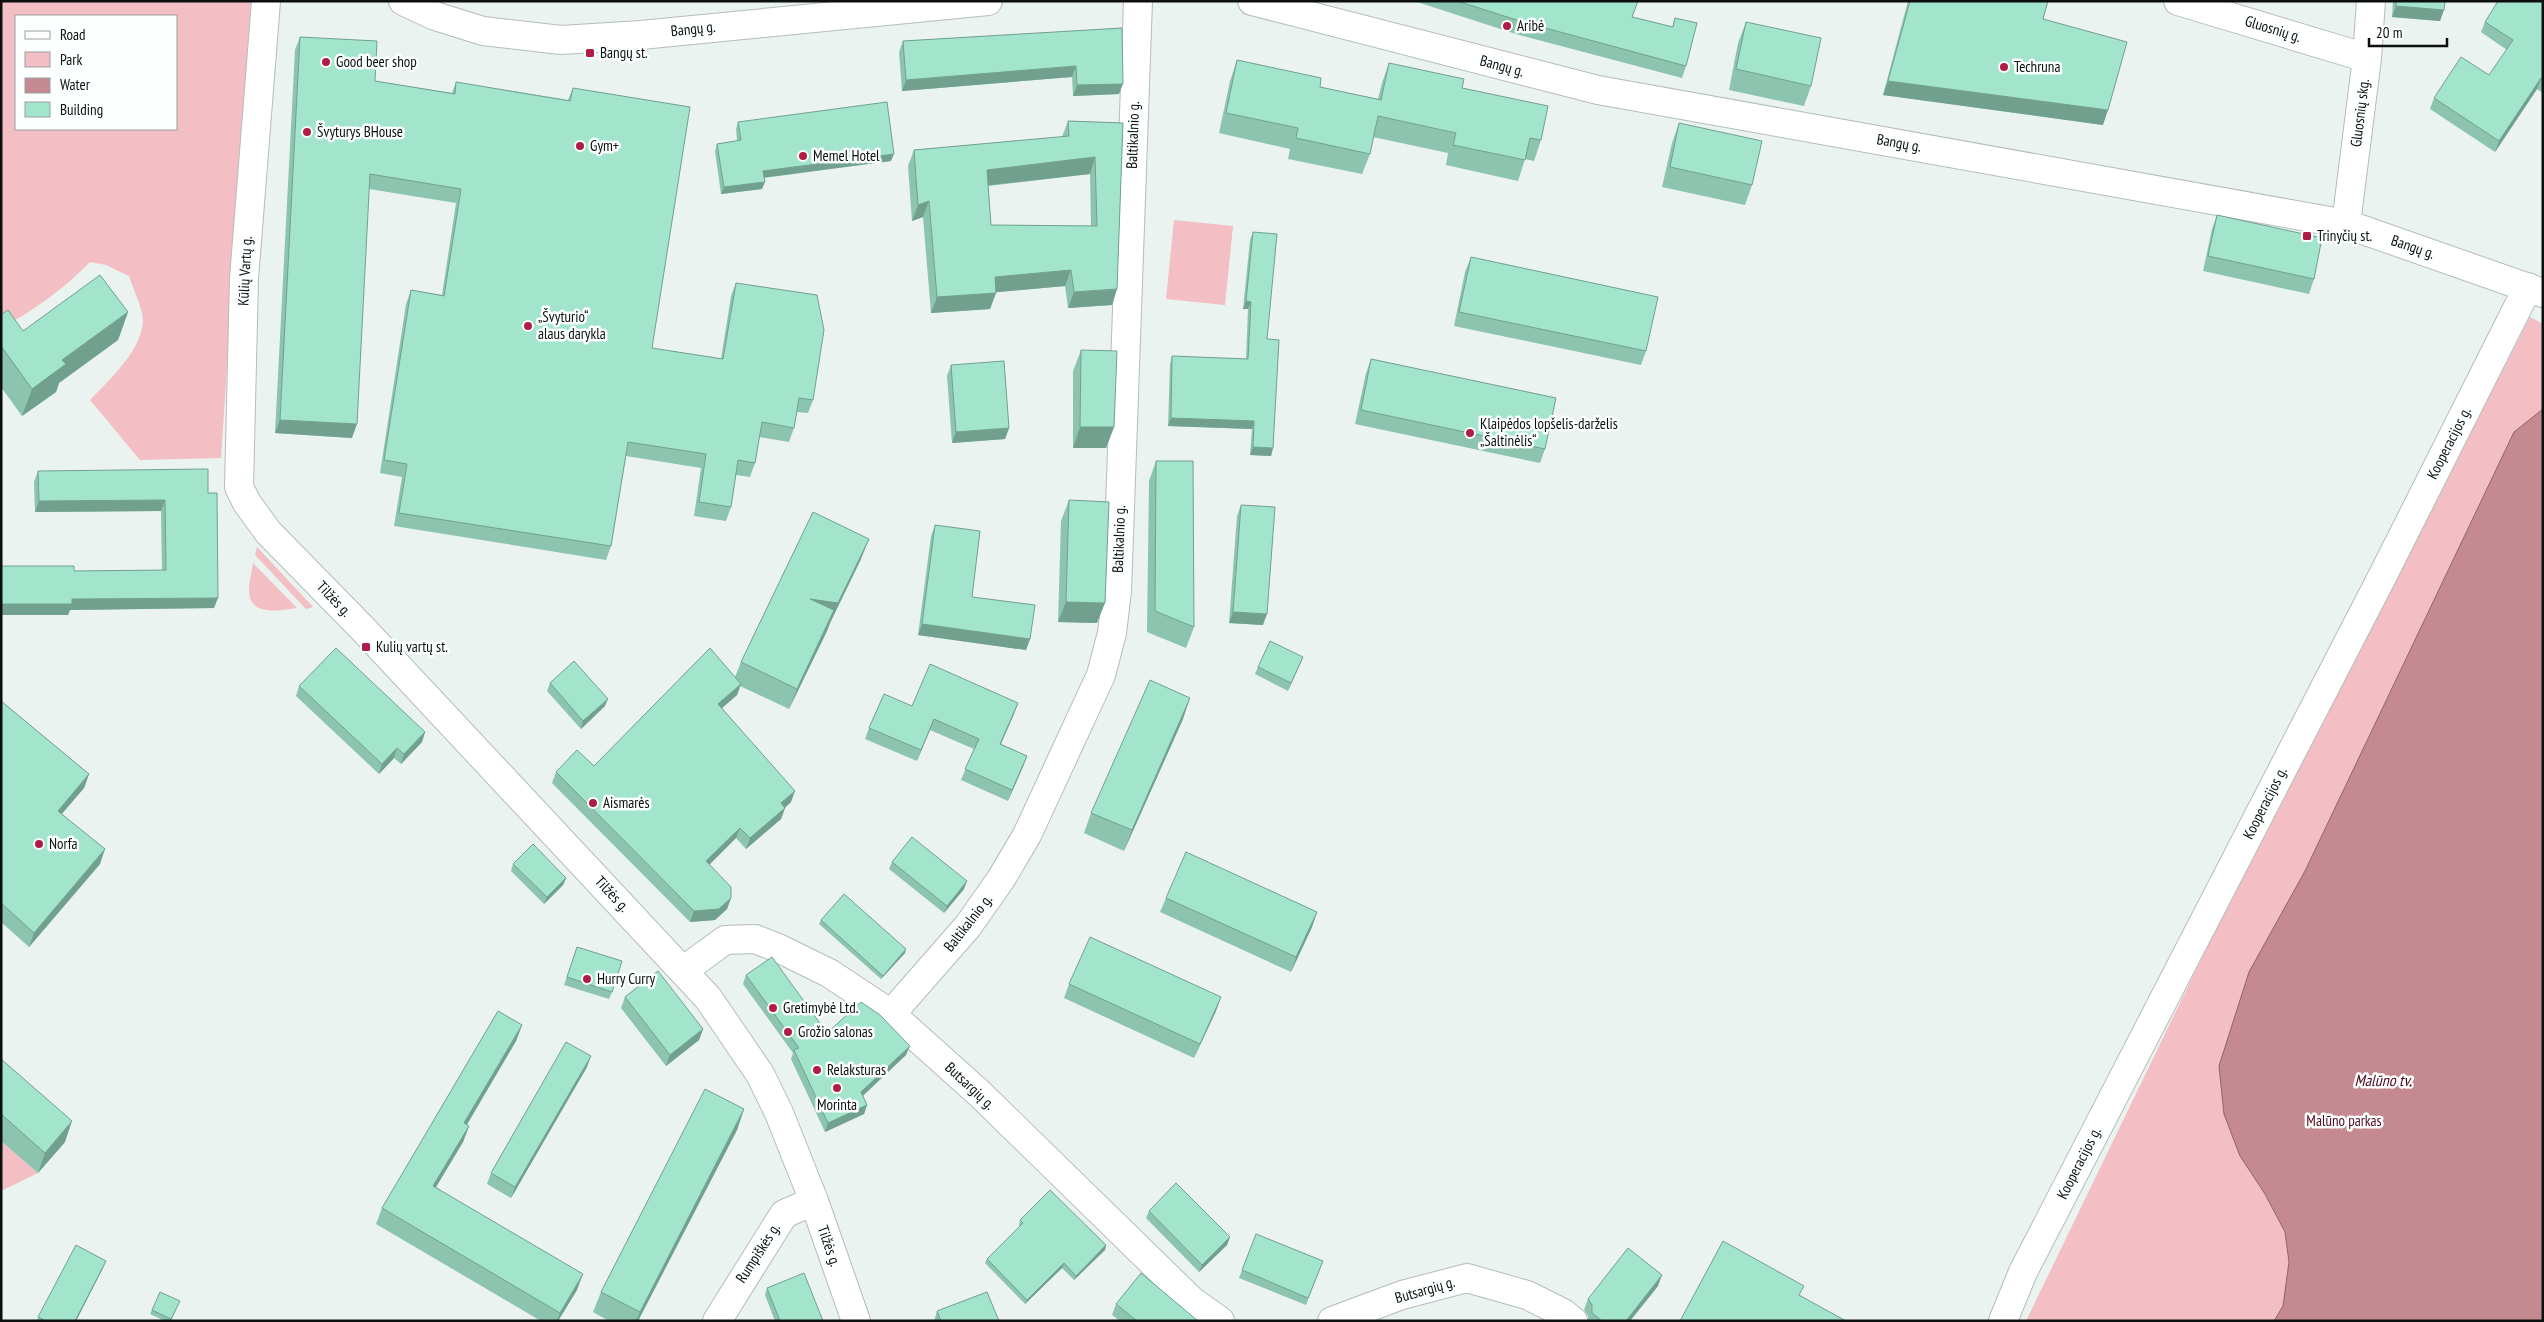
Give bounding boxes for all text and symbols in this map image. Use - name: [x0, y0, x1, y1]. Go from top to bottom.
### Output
- street label: Gluosnių g.: [2243, 11, 2304, 46]
- legend: [15, 15, 178, 130]
- scale bar: [2369, 15, 2446, 47]
- place label: Aribė: [1517, 16, 1544, 35]
- street label: Bangų g.: [670, 17, 717, 40]
- marker: Aribė: [1501, 20, 1513, 32]
- text: 20 m: [2376, 23, 2402, 42]
- text: Road: [60, 25, 86, 44]
- place label: Bangų st.: [600, 43, 648, 62]
- marker: Bangų st.: [584, 47, 596, 59]
- text: Park: [60, 50, 82, 69]
- street label: Bangų g.: [1478, 51, 1527, 81]
- place label: Good beer shop: [336, 52, 417, 71]
- marker: Good beer shop: [320, 56, 332, 68]
- place label: Techruna: [2014, 57, 2060, 76]
- marker: Techruna: [1998, 61, 2010, 73]
- text: Water: [60, 75, 91, 94]
- street label: Gluosnių skg.: [2346, 78, 2373, 148]
- text: Building: [60, 100, 103, 119]
- street label: Baltikalnio g.: [1122, 100, 1143, 169]
- place label: Švyturys BHouse: [317, 122, 403, 141]
- marker: Švyturys BHouse: [301, 126, 313, 138]
- street label: Bangų g.: [1875, 129, 1923, 156]
- place label: Gym+: [590, 136, 619, 155]
- marker: Gym+: [574, 140, 586, 152]
- place label: Memel Hotel: [813, 146, 880, 165]
- marker: Memel Hotel: [797, 150, 809, 162]
- place label: Trinyčių st.: [2317, 226, 2373, 245]
- marker: Trinyčių st.: [2301, 230, 2313, 242]
- street label: Bangų g.: [2389, 230, 2438, 263]
- street label: Kūlių Vartų g.: [233, 235, 256, 306]
- place label: „Švyturio“ alaus darykla: [538, 307, 606, 343]
- marker: „Švyturio“ alaus darykla: [522, 320, 534, 332]
- street label: Kooperacijos g.: [2422, 403, 2475, 482]
- place label: Klaipėdos lopšelis-darželis „Šaltinėlis“: [1480, 414, 1618, 450]
- marker: Klaipėdos lopšelis-darželis „Šaltinėlis“: [1464, 427, 1476, 439]
- street label: Baltikalnio g.: [1108, 504, 1129, 573]
- street label: Tilžės g.: [313, 577, 356, 621]
- place label: Kulių vartų st.: [376, 637, 448, 656]
- marker: Kulių vartų st.: [360, 641, 372, 653]
- street label: Kooperacijos g.: [2238, 763, 2291, 842]
- place label: Aismarės: [603, 793, 650, 812]
- marker: Aismarės: [587, 797, 599, 809]
- place label: Norfa: [49, 834, 78, 853]
- marker: Norfa: [33, 838, 45, 850]
- street label: Tilžės g.: [591, 872, 634, 916]
- street label: Baltikalnio g.: [939, 890, 996, 955]
- place label: Hurry Curry: [597, 969, 656, 988]
- marker: Hurry Curry: [581, 973, 593, 985]
- place label: Gretimybė Ltd.: [783, 998, 859, 1017]
- marker: Gretimybė Ltd.: [767, 1002, 779, 1014]
- place label: Grožio salonas: [798, 1022, 873, 1041]
- marker: Grožio salonas: [782, 1026, 794, 1038]
- street label: Butsargių g.: [941, 1058, 1000, 1114]
- place label: Relaksturas: [827, 1060, 886, 1079]
- marker: Relaksturas: [811, 1064, 823, 1076]
- water label: Malūno tv.: [2354, 1070, 2412, 1090]
- marker: Morinta: [831, 1082, 843, 1094]
- place label: Morinta: [817, 1095, 857, 1114]
- park label: Malūno parkas: [2306, 1111, 2382, 1130]
- street label: Kooperacijos g.: [2052, 1123, 2105, 1202]
- street label: Rumpiškės g.: [731, 1219, 784, 1286]
- street label: Tilžės g.: [814, 1223, 845, 1269]
- street label: Butsargių g.: [1393, 1272, 1457, 1307]

